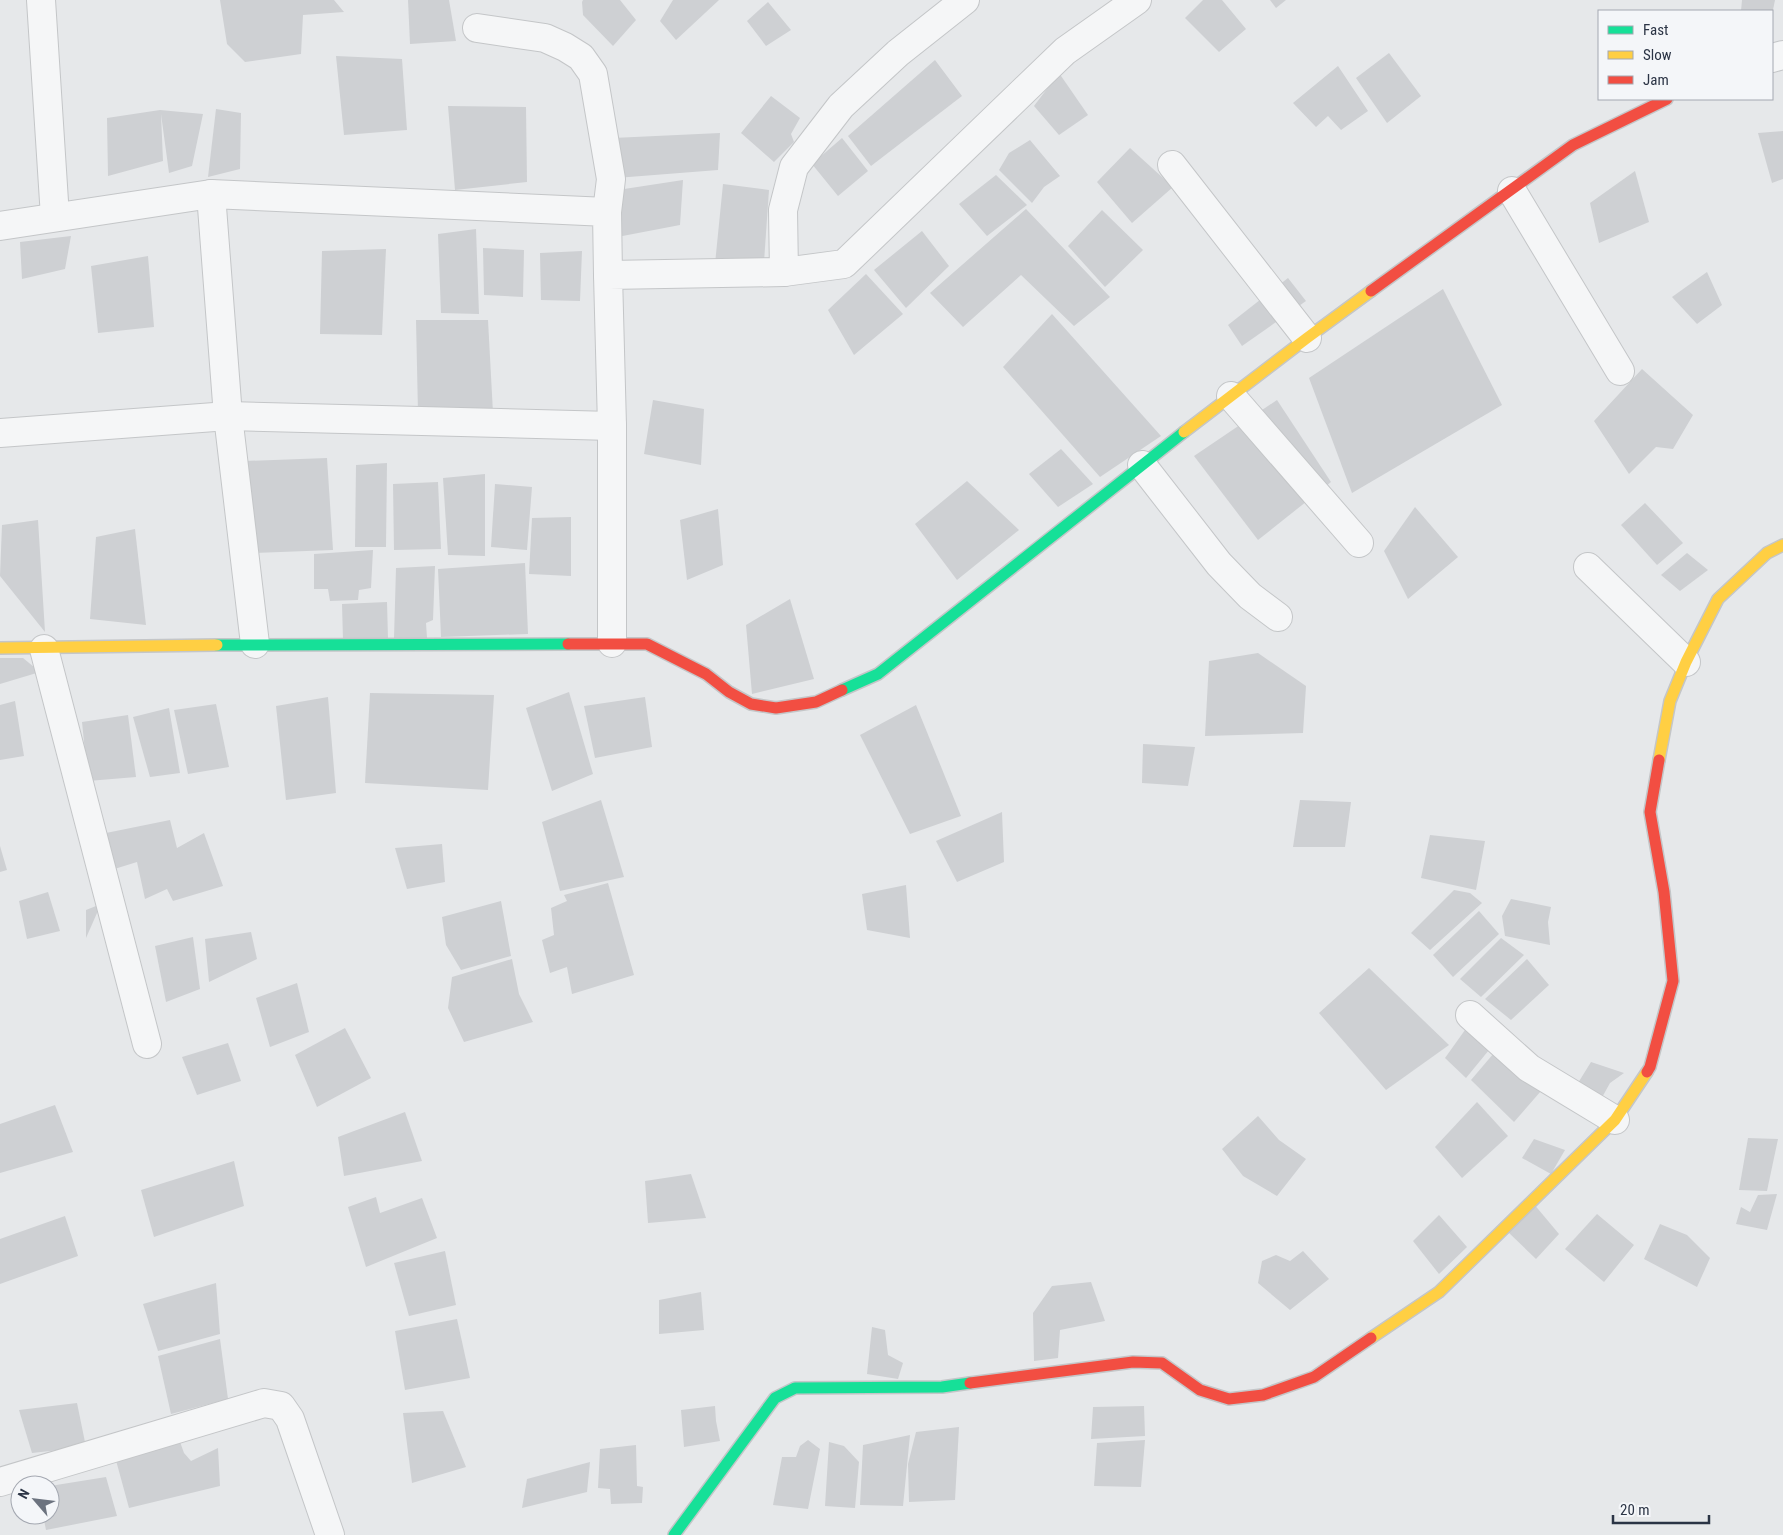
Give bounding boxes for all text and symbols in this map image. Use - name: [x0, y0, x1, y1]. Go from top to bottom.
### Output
- legend: [1598, 10, 1773, 100]
- text: Fast: [1643, 21, 1668, 39]
- text: Slow: [1643, 46, 1672, 64]
- text: Jam: [1643, 71, 1669, 89]
- north arrow: [10, 1475, 60, 1525]
- text: N: [14, 1486, 33, 1501]
- scale bar: [1613, 1492, 1709, 1524]
- text: 20 m: [1620, 1501, 1650, 1519]

